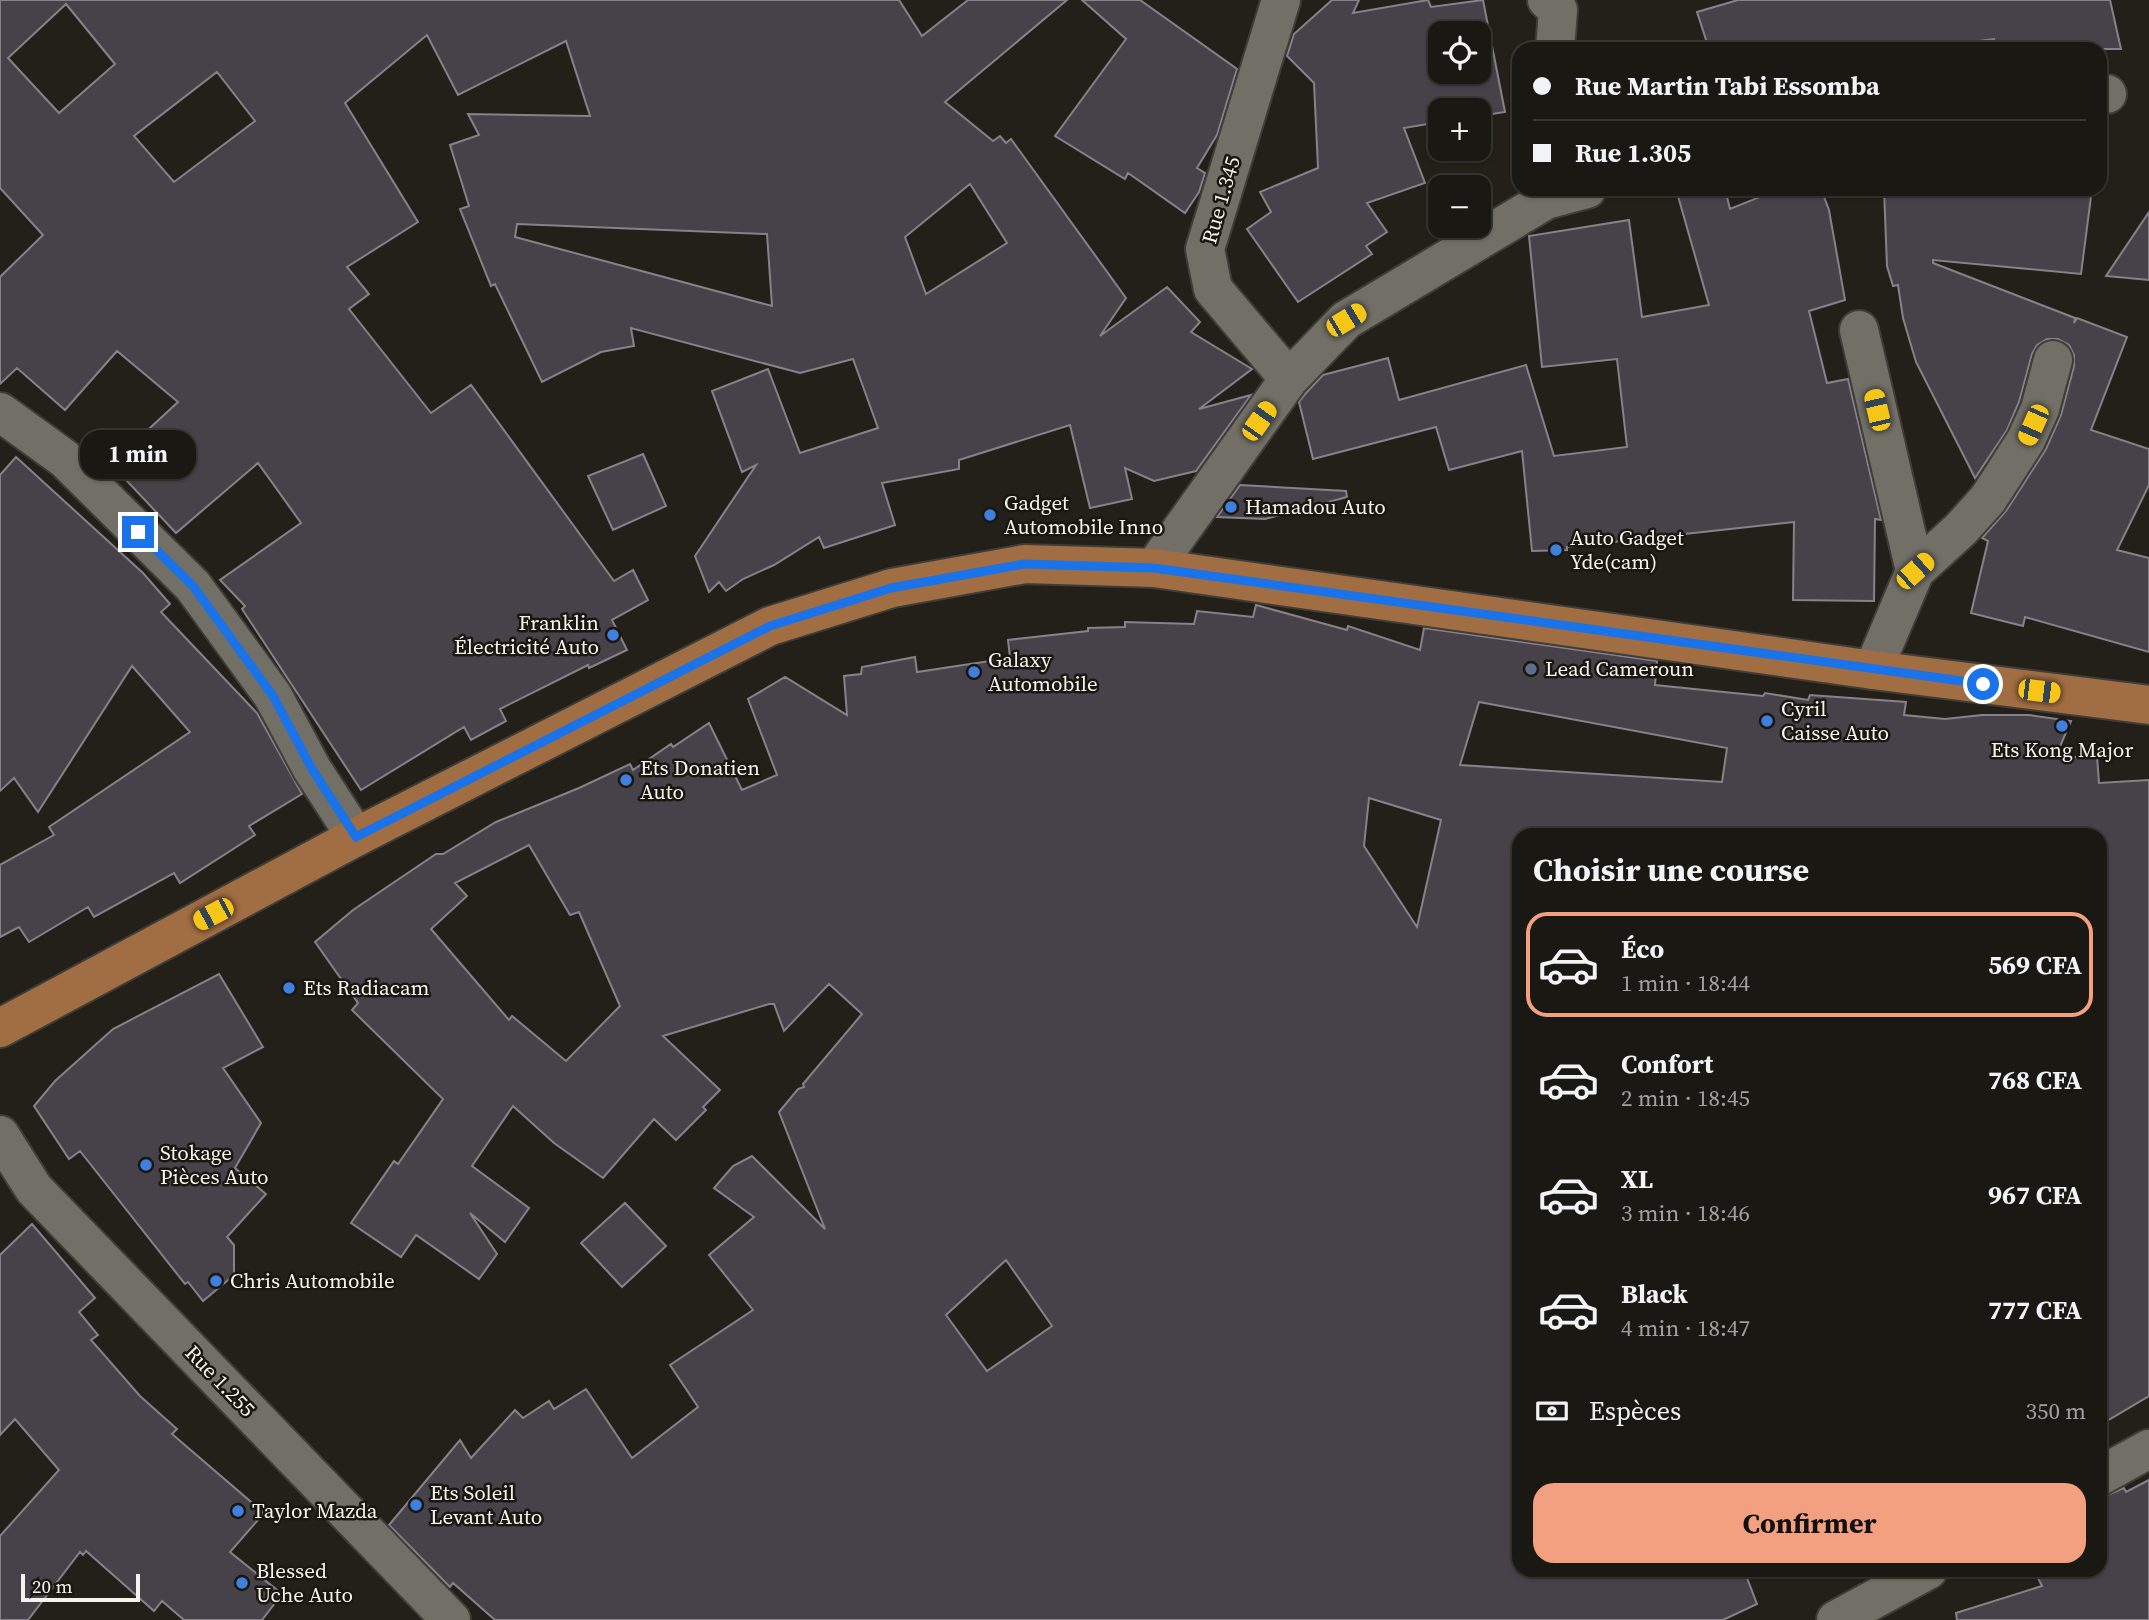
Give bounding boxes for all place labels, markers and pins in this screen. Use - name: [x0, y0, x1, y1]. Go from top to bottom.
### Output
- place label: Gadget Automobile Inno: [1004, 488, 1163, 541]
- place label: Hamadou Auto: [1245, 492, 1386, 521]
- marker: Hamadou Auto: [1223, 499, 1239, 515]
- marker: Gadget Automobile Inno: [982, 507, 998, 523]
- place label: Auto Gadget Yde(cam): [1570, 523, 1684, 576]
- marker: Auto Gadget Yde(cam): [1548, 542, 1564, 558]
- place label: Franklin Électricité Auto: [454, 608, 599, 661]
- marker: Franklin Électricité Auto: [605, 627, 621, 643]
- place label: Galaxy Automobile: [988, 645, 1098, 698]
- place label: Lead Cameroun: [1545, 654, 1694, 683]
- marker: Lead Cameroun: [1523, 661, 1539, 677]
- marker: Galaxy Automobile: [966, 664, 982, 680]
- place label: Cyril Caisse Auto: [1781, 694, 1889, 747]
- marker: Cyril Caisse Auto: [1759, 713, 1775, 729]
- marker: Ets Kong Major: [2054, 718, 2070, 734]
- place label: Ets Kong Major: [1991, 735, 2133, 764]
- place label: Ets Donatien Auto: [640, 753, 760, 806]
- marker: Ets Donatien Auto: [618, 772, 634, 788]
- place label: Ets Radiacam: [303, 973, 430, 1002]
- marker: Ets Radiacam: [281, 980, 297, 996]
- place label: Stokage Pièces Auto: [160, 1138, 269, 1191]
- marker: Stokage Pièces Auto: [138, 1157, 154, 1173]
- place label: Chris Automobile: [230, 1266, 395, 1295]
- marker: Chris Automobile: [208, 1273, 224, 1289]
- place label: Ets Soleil Levant Auto: [430, 1478, 542, 1531]
- place label: Taylor Mazda: [252, 1496, 378, 1525]
- marker: Ets Soleil Levant Auto: [408, 1497, 424, 1513]
- marker: Taylor Mazda: [230, 1503, 246, 1519]
- place label: Blessed Uche Auto: [256, 1556, 353, 1609]
- marker: Blessed Uche Auto: [234, 1575, 250, 1591]

